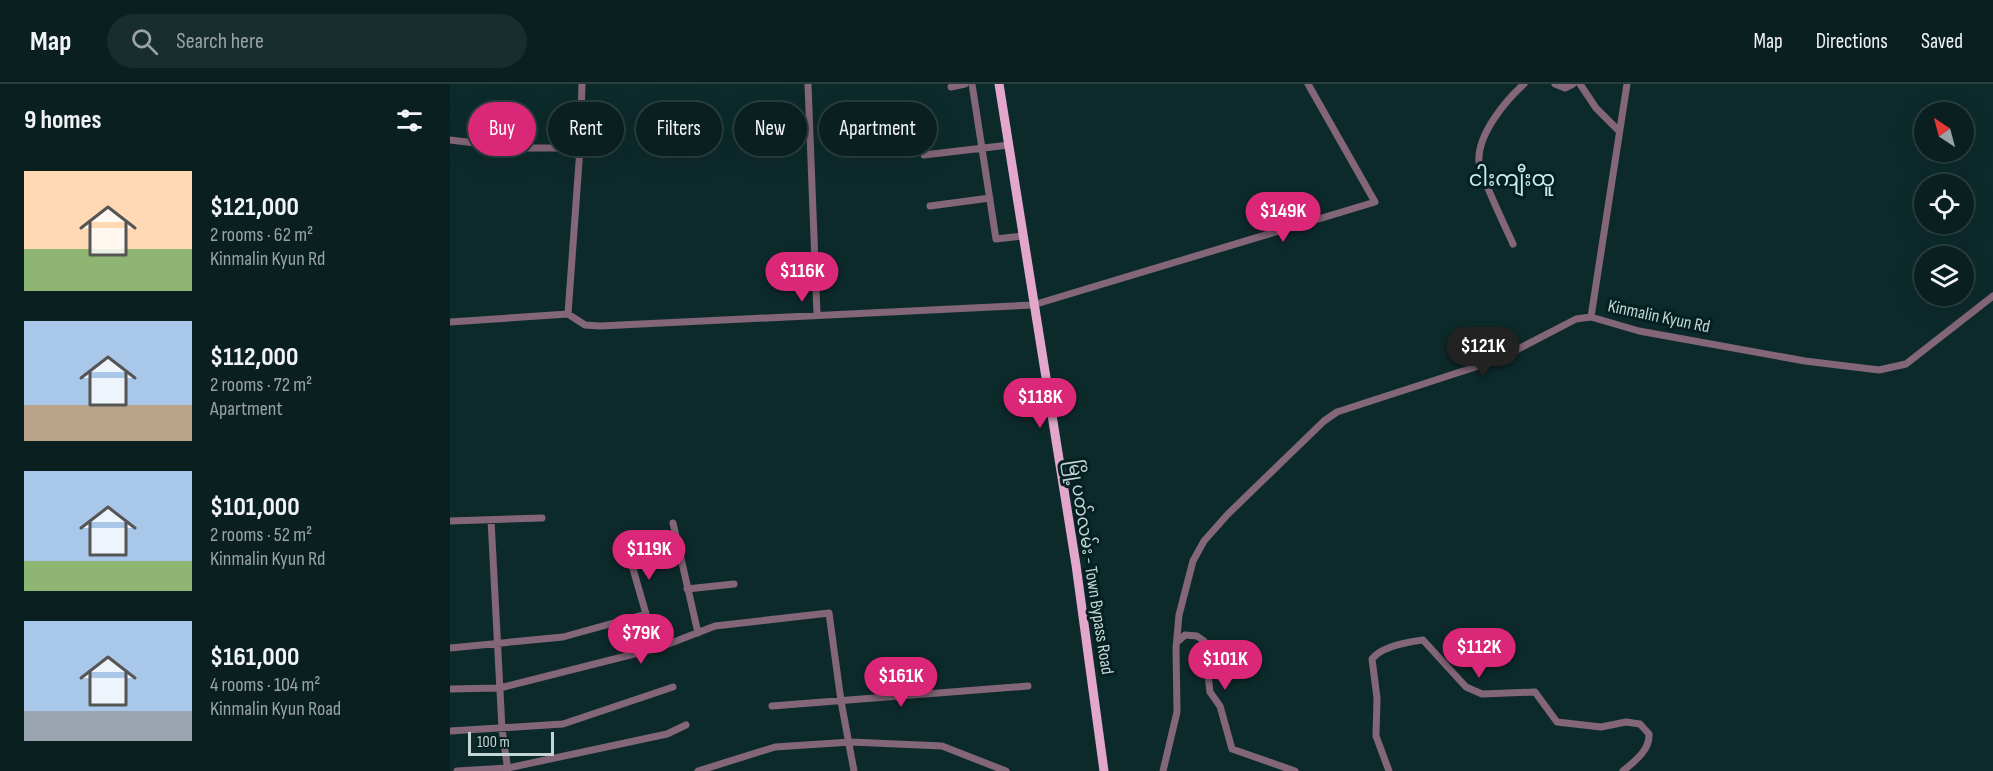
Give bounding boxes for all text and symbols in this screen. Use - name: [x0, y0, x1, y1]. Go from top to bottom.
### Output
- search box: [107, 14, 527, 68]
- text: Map: [30, 25, 71, 58]
- icon: search: [128, 25, 161, 58]
- text: Search here: [176, 28, 264, 55]
- text: Map: [1753, 29, 1783, 54]
- text: Directions: [1816, 29, 1888, 54]
- text: Saved: [1921, 29, 1963, 54]
- chip: Buy: [468, 102, 536, 156]
- chip: Rent: [548, 102, 624, 156]
- chip: Filters: [636, 102, 722, 156]
- chip: New: [734, 102, 807, 156]
- chip: Apartment: [819, 102, 937, 156]
- north arrow: [1914, 102, 1974, 162]
- map controls: [1914, 102, 1974, 306]
- icon: filters: [393, 104, 426, 137]
- text: 9 homes: [24, 105, 102, 136]
- district label: ငါးကျီးထူ: [1469, 163, 1555, 197]
- button: locate: [1914, 174, 1974, 234]
- text: $121,000: [210, 192, 299, 223]
- pin: $149K: [1241, 192, 1325, 243]
- icon: home: [72, 195, 144, 267]
- text: $149K: [1260, 199, 1306, 223]
- text: 2 rooms · 62 m²: [210, 223, 313, 247]
- button: layers: [1914, 246, 1974, 306]
- text: Kinmalin Kyun Rd: [210, 247, 325, 271]
- pin: $116K: [760, 252, 844, 303]
- text: $116K: [779, 259, 825, 283]
- street label: Kinmalin Kyun Rd: [1606, 295, 1712, 338]
- pin: $121K: [1441, 327, 1525, 378]
- text: $121K: [1461, 334, 1506, 358]
- text: $112,000: [210, 342, 298, 373]
- icon: home: [72, 345, 144, 417]
- text: 2 rooms · 72 m²: [210, 373, 312, 397]
- pin: $118K: [998, 378, 1082, 429]
- text: $118K: [1017, 385, 1063, 409]
- text: Apartment: [210, 397, 283, 421]
- street label: မြို့ပတ်လမ်း - Town Bypass Road: [1059, 458, 1122, 677]
- text: $101,000: [210, 492, 300, 523]
- icon: home: [72, 495, 144, 567]
- text: 2 rooms · 52 m²: [210, 523, 312, 547]
- pin: $119K: [607, 530, 691, 581]
- text: $119K: [626, 537, 672, 561]
- text: Kinmalin Kyun Rd: [210, 547, 325, 571]
- pin: $79K: [605, 614, 677, 665]
- text: $79K: [622, 621, 660, 645]
- pin: $112K: [1437, 628, 1521, 679]
- text: $112K: [1457, 635, 1501, 659]
- pin: $101K: [1183, 640, 1267, 691]
- text: $161,000: [210, 642, 299, 673]
- icon: home: [72, 645, 144, 717]
- text: $101K: [1202, 647, 1248, 671]
- pin: $161K: [859, 657, 943, 708]
- text: $161K: [878, 664, 924, 688]
- text: 4 rooms · 104 m²: [210, 673, 320, 697]
- text: Kinmalin Kyun Road: [210, 697, 341, 721]
- scale bar: [468, 729, 554, 756]
- text: 100 m: [477, 733, 510, 752]

